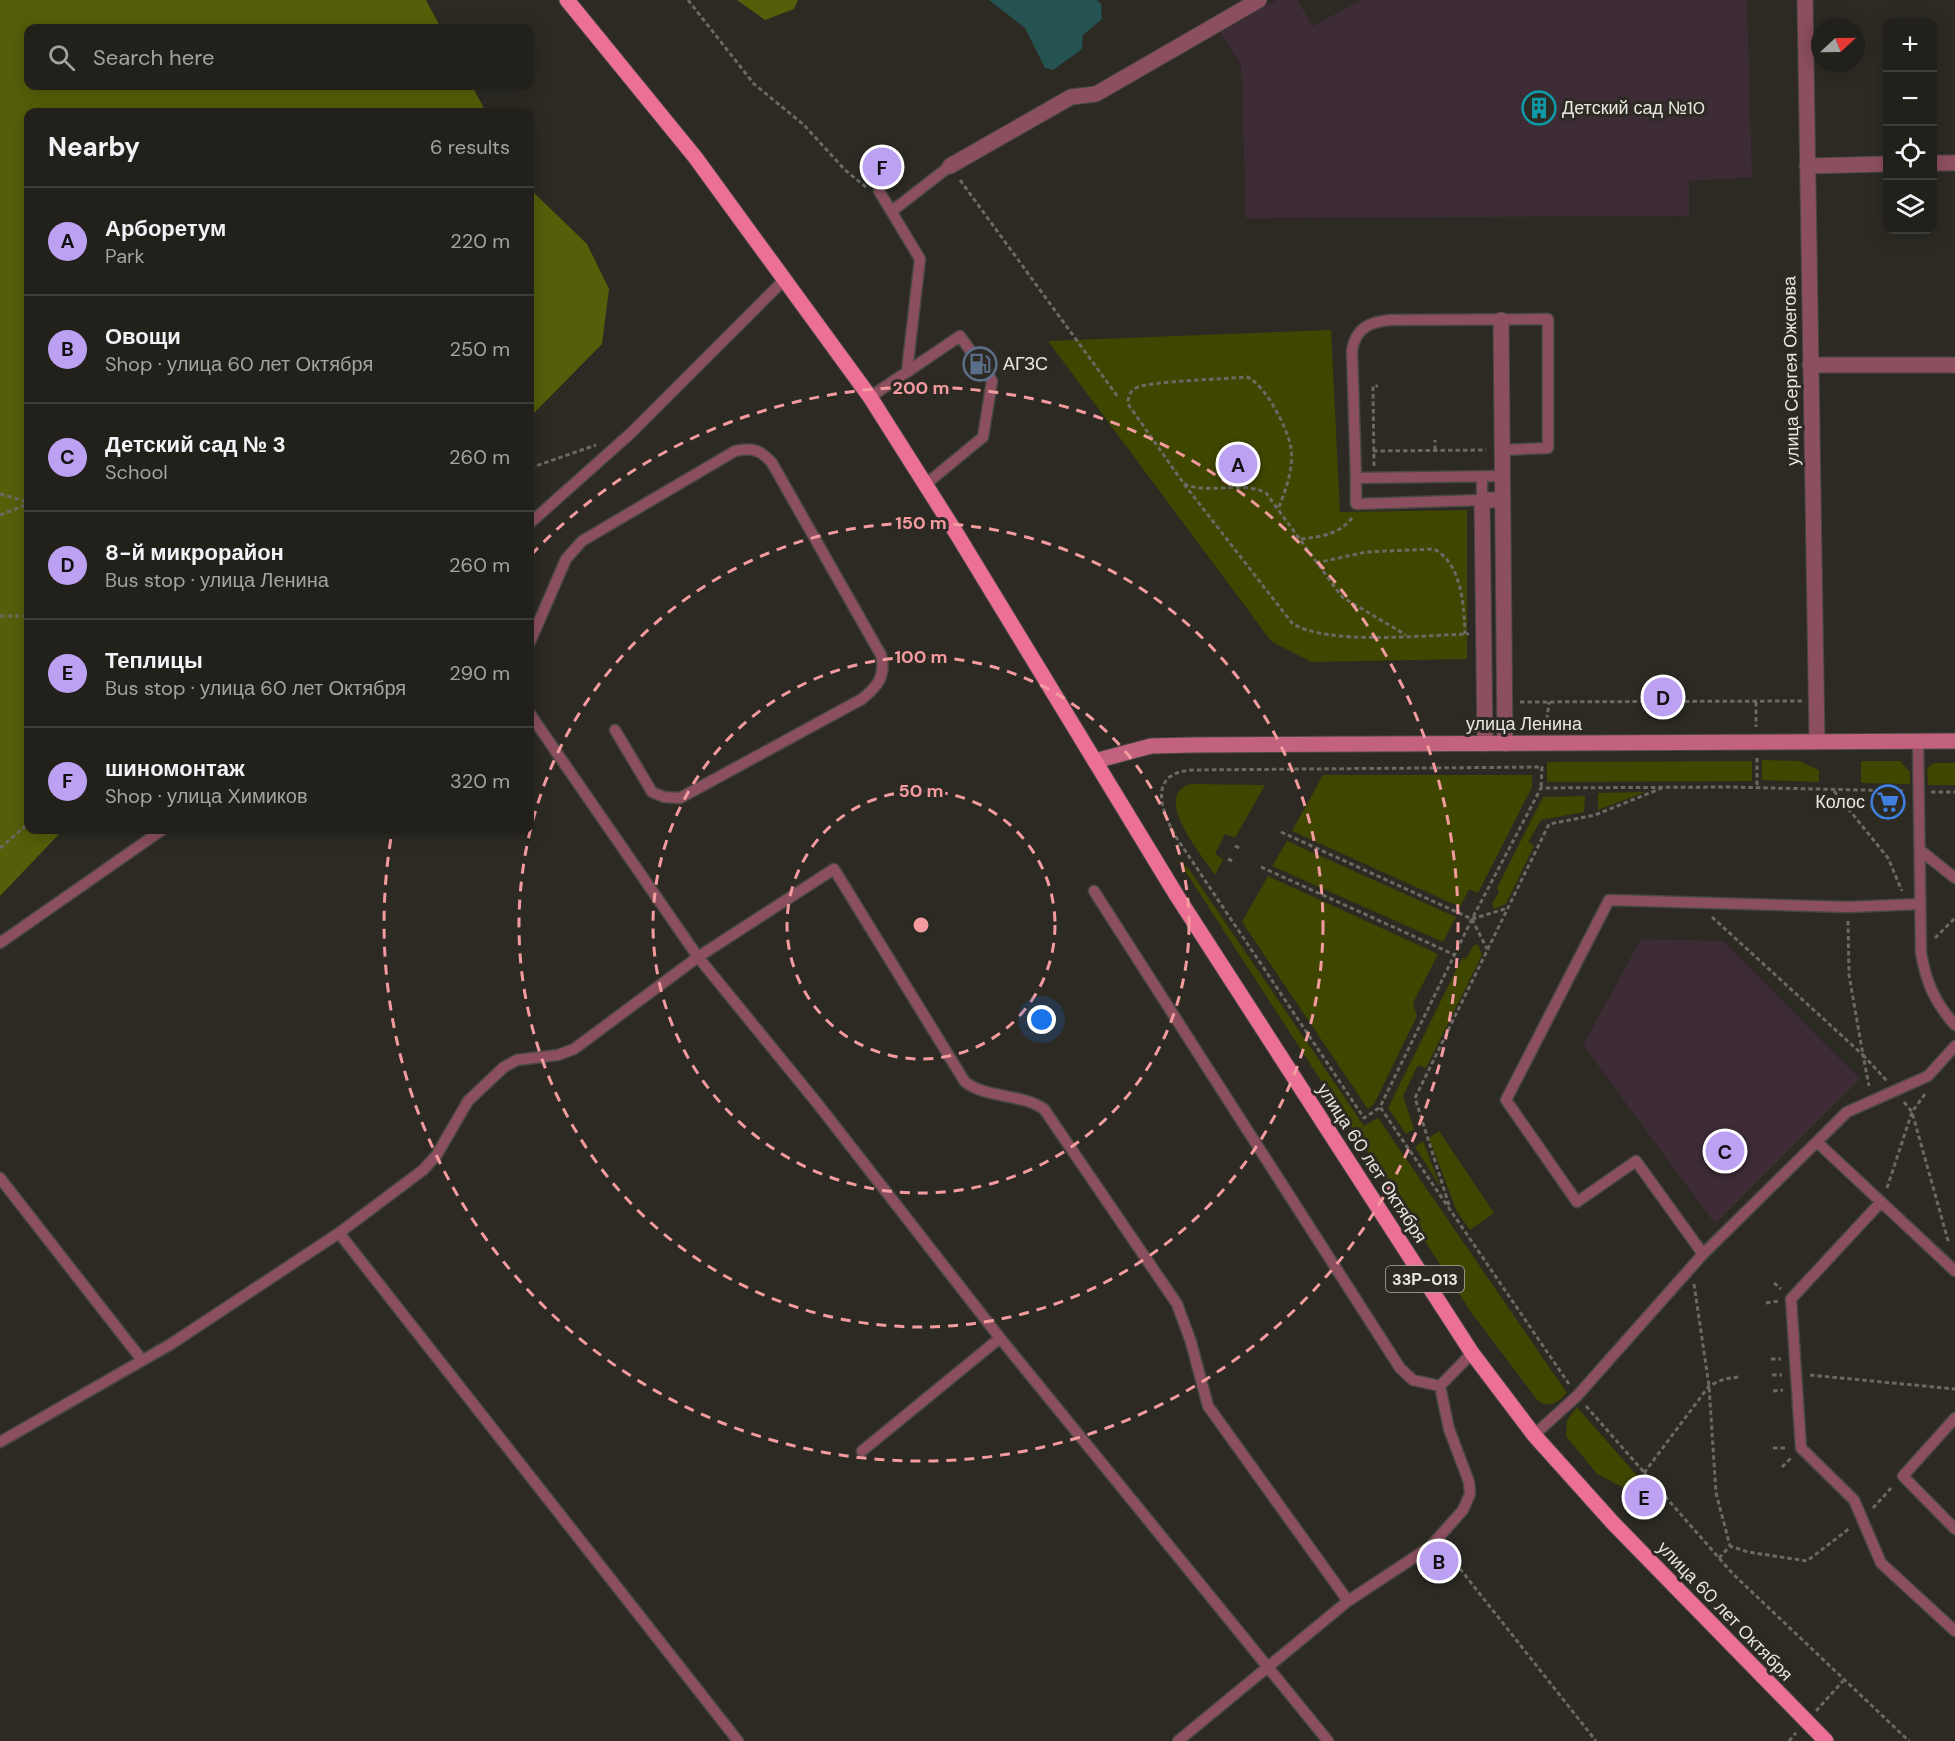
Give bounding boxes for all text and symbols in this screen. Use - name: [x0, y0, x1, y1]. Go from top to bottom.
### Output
- north arrow: [1811, 18, 1865, 72]
- map controls: [1883, 18, 1937, 234]
- button: +: [1883, 18, 1937, 72]
- search box: [24, 24, 534, 90]
- icon: search: [45, 41, 78, 74]
- text: Search here: [93, 43, 214, 72]
- button: −: [1883, 72, 1937, 126]
- building icon: Детский сад №10: [1521, 90, 1557, 126]
- place label: Детский сад №10: [1562, 96, 1705, 120]
- button: locate: [1883, 126, 1937, 180]
- text: Nearby: [48, 130, 140, 164]
- text: 6 results: [430, 134, 510, 160]
- pin: F: [862, 144, 902, 190]
- button: layers: [1883, 180, 1937, 234]
- text: Арборетум: [105, 214, 226, 243]
- text: A: [60, 228, 75, 254]
- text: 220 m: [450, 228, 510, 254]
- text: Park: [105, 243, 145, 269]
- street label: улица Сергея Ожегова: [1777, 275, 1805, 466]
- text: Овощи: [105, 322, 181, 351]
- text: B: [61, 336, 74, 362]
- text: 250 m: [449, 336, 510, 362]
- fuel station icon: АГЗС: [962, 346, 998, 382]
- text: Shop · улица 60 лет Октября: [105, 351, 373, 377]
- place label: АГЗС: [1003, 352, 1048, 376]
- text: 200 m: [893, 376, 949, 400]
- text: Детский сад № 3: [105, 430, 286, 459]
- pin: A: [1218, 442, 1258, 486]
- text: C: [60, 444, 75, 470]
- text: 260 m: [449, 444, 510, 470]
- text: School: [105, 459, 168, 485]
- text: 150 m: [895, 511, 947, 535]
- text: 8-й микрорайон: [105, 538, 284, 567]
- text: D: [60, 552, 75, 578]
- text: 260 m: [449, 552, 510, 578]
- text: Bus stop · улица Ленина: [105, 567, 329, 593]
- text: 100 m: [894, 645, 948, 669]
- text: Теплицы: [105, 646, 203, 675]
- text: E: [62, 660, 73, 686]
- text: 290 m: [449, 660, 510, 686]
- pin: D: [1644, 674, 1682, 720]
- text: Bus stop · улица 60 лет Октября: [105, 675, 406, 701]
- street label: улица Ленина: [1466, 712, 1583, 736]
- text: шиномонтаж: [105, 754, 245, 783]
- text: F: [62, 768, 73, 794]
- text: 320 m: [450, 768, 510, 794]
- text: 50 m: [898, 779, 944, 803]
- text: Shop · улица Химиков: [105, 783, 308, 809]
- supermarket icon: Колос: [1870, 784, 1906, 820]
- place label: Колос: [1815, 790, 1865, 814]
- centre of rings: [911, 915, 931, 935]
- your location: [1027, 1005, 1056, 1034]
- street label: улица 60 лет Октября: [1311, 1079, 1433, 1247]
- pin: C: [1706, 1128, 1744, 1174]
- road number: 33Р-013: [1386, 1266, 1464, 1292]
- pin: E: [1624, 1474, 1664, 1520]
- street label: улица 60 лет Октября: [1652, 1536, 1798, 1686]
- pin: B: [1420, 1538, 1458, 1584]

